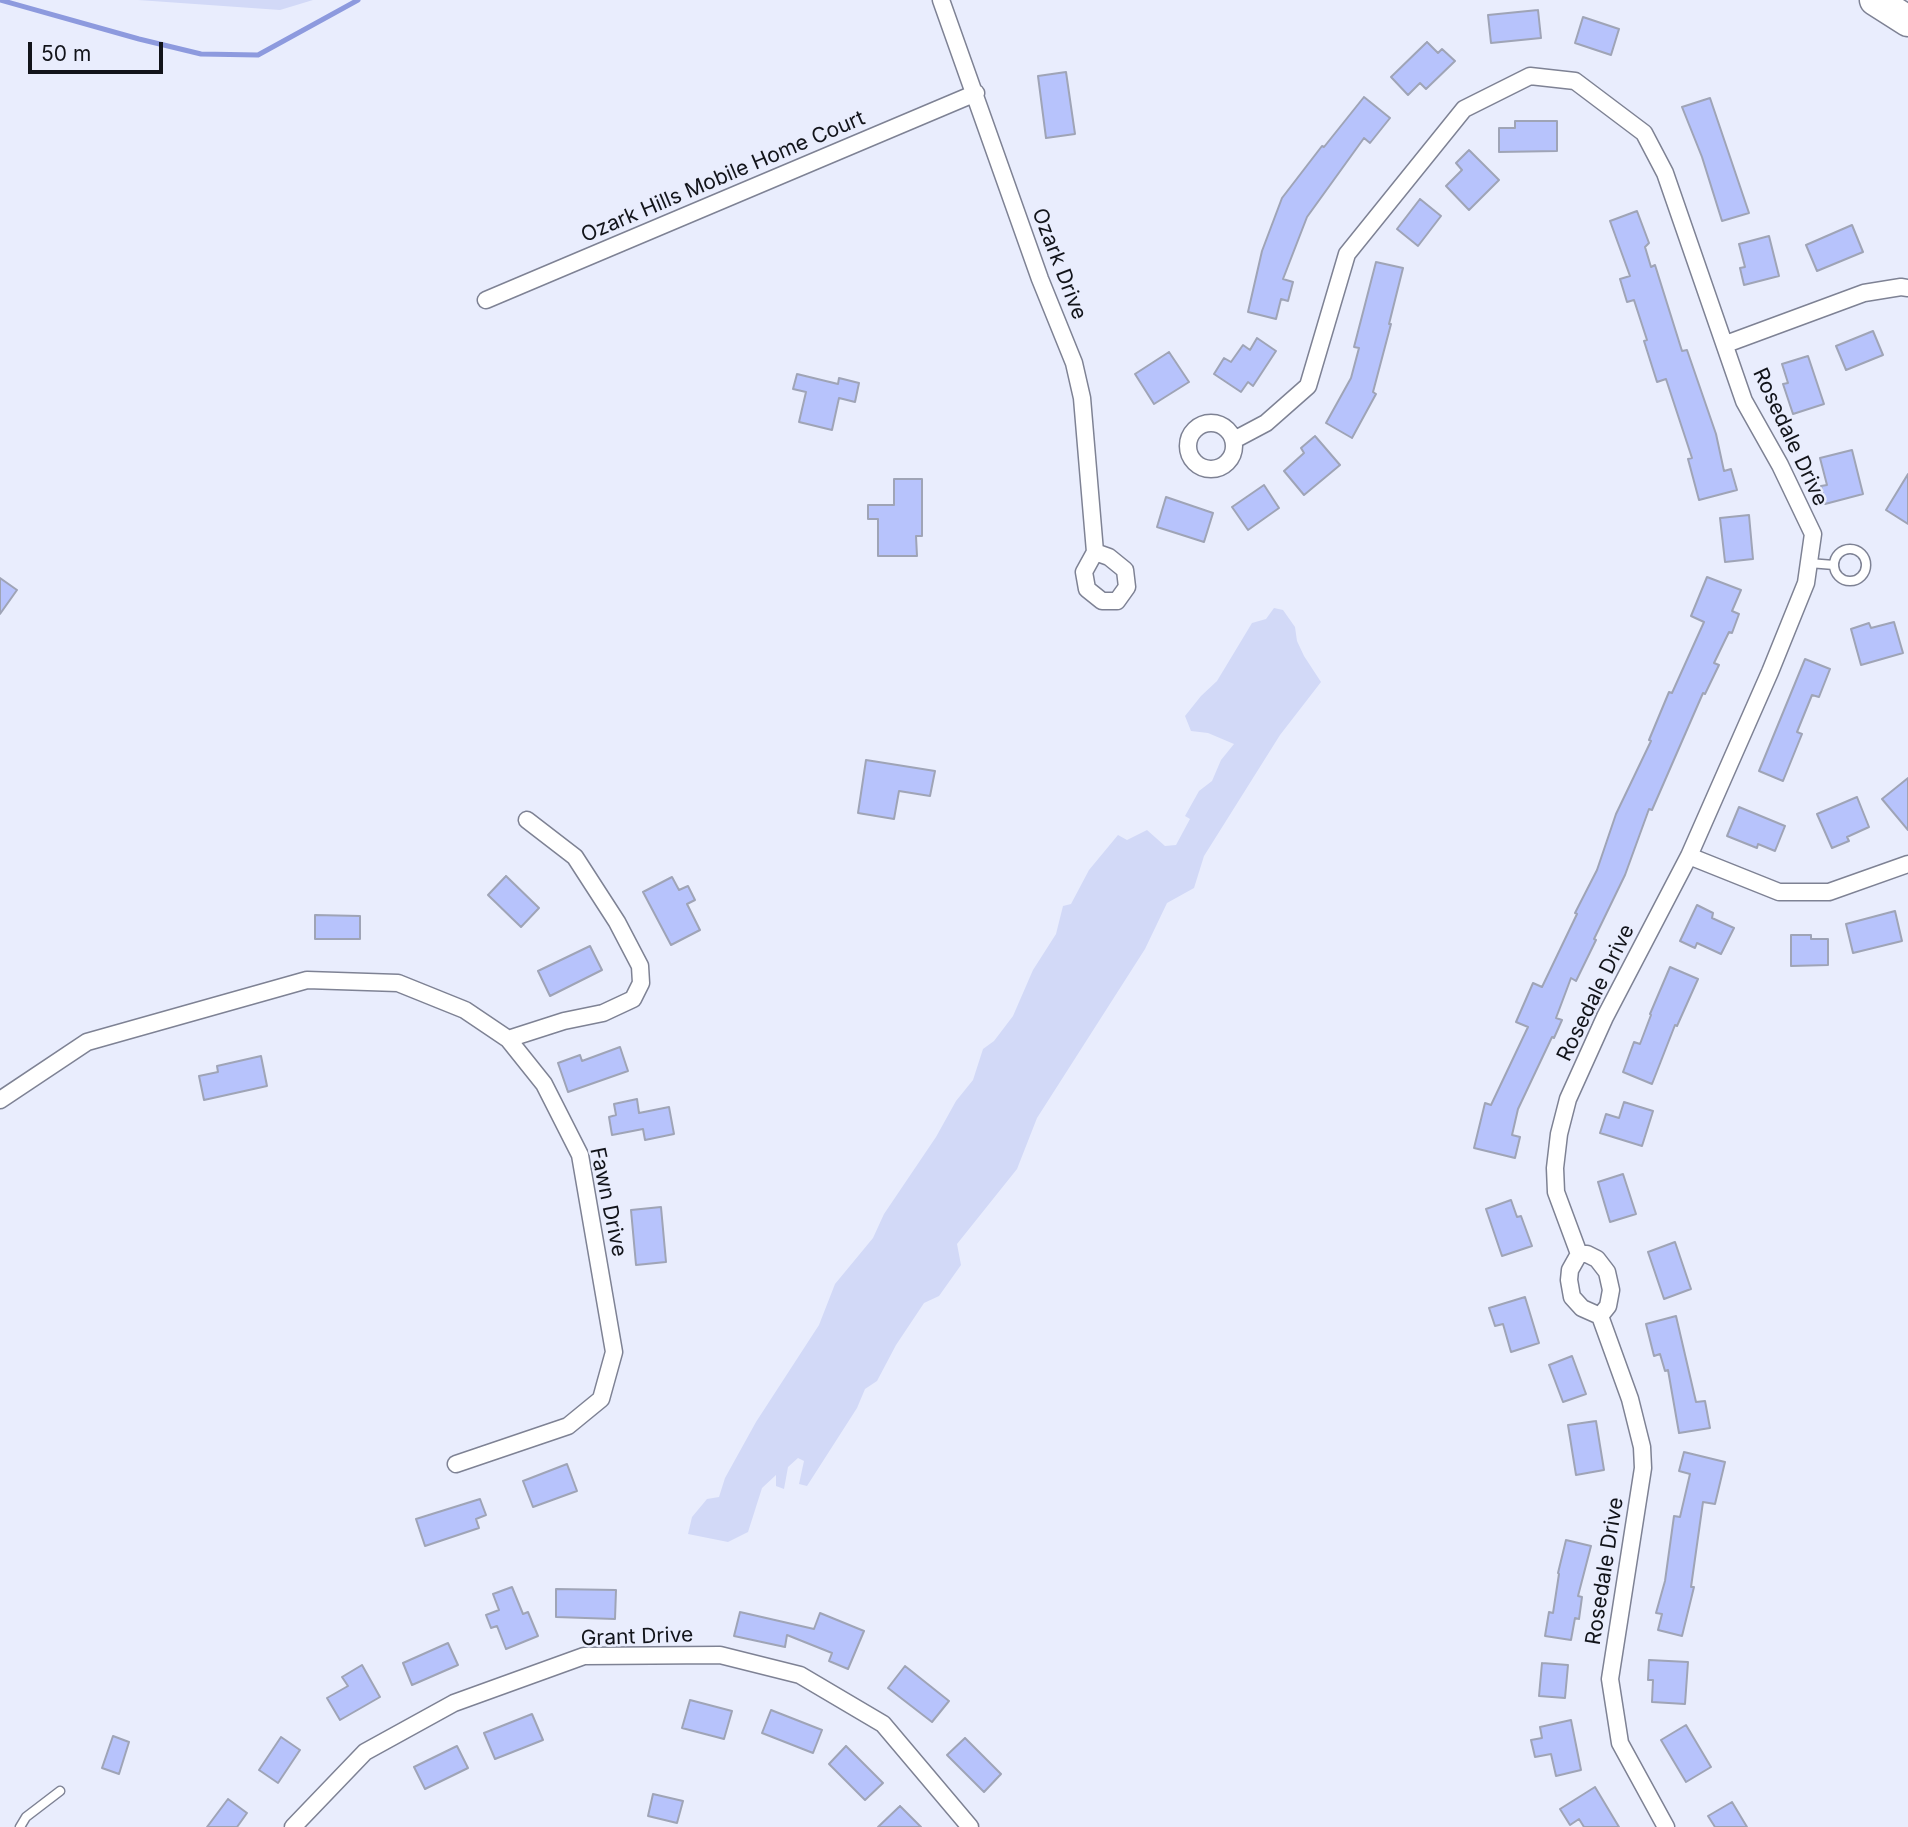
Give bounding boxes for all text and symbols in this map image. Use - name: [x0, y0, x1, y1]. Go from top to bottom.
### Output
- scale bar: [32, 28, 166, 72]
- text: 50 m: [41, 41, 91, 66]
- street label: Ozark Hills Mobile Home Court: [577, 106, 869, 248]
- street label: Ozark Drive: [1026, 205, 1092, 323]
- street label: Rosedale Drive: [1747, 364, 1833, 510]
- street label: Rosedale Drive: [1552, 920, 1640, 1066]
- street label: Fawn Drive: [584, 1145, 632, 1259]
- street label: Rosedale Drive: [1581, 1495, 1629, 1647]
- street label: Grant Drive: [580, 1622, 694, 1652]

